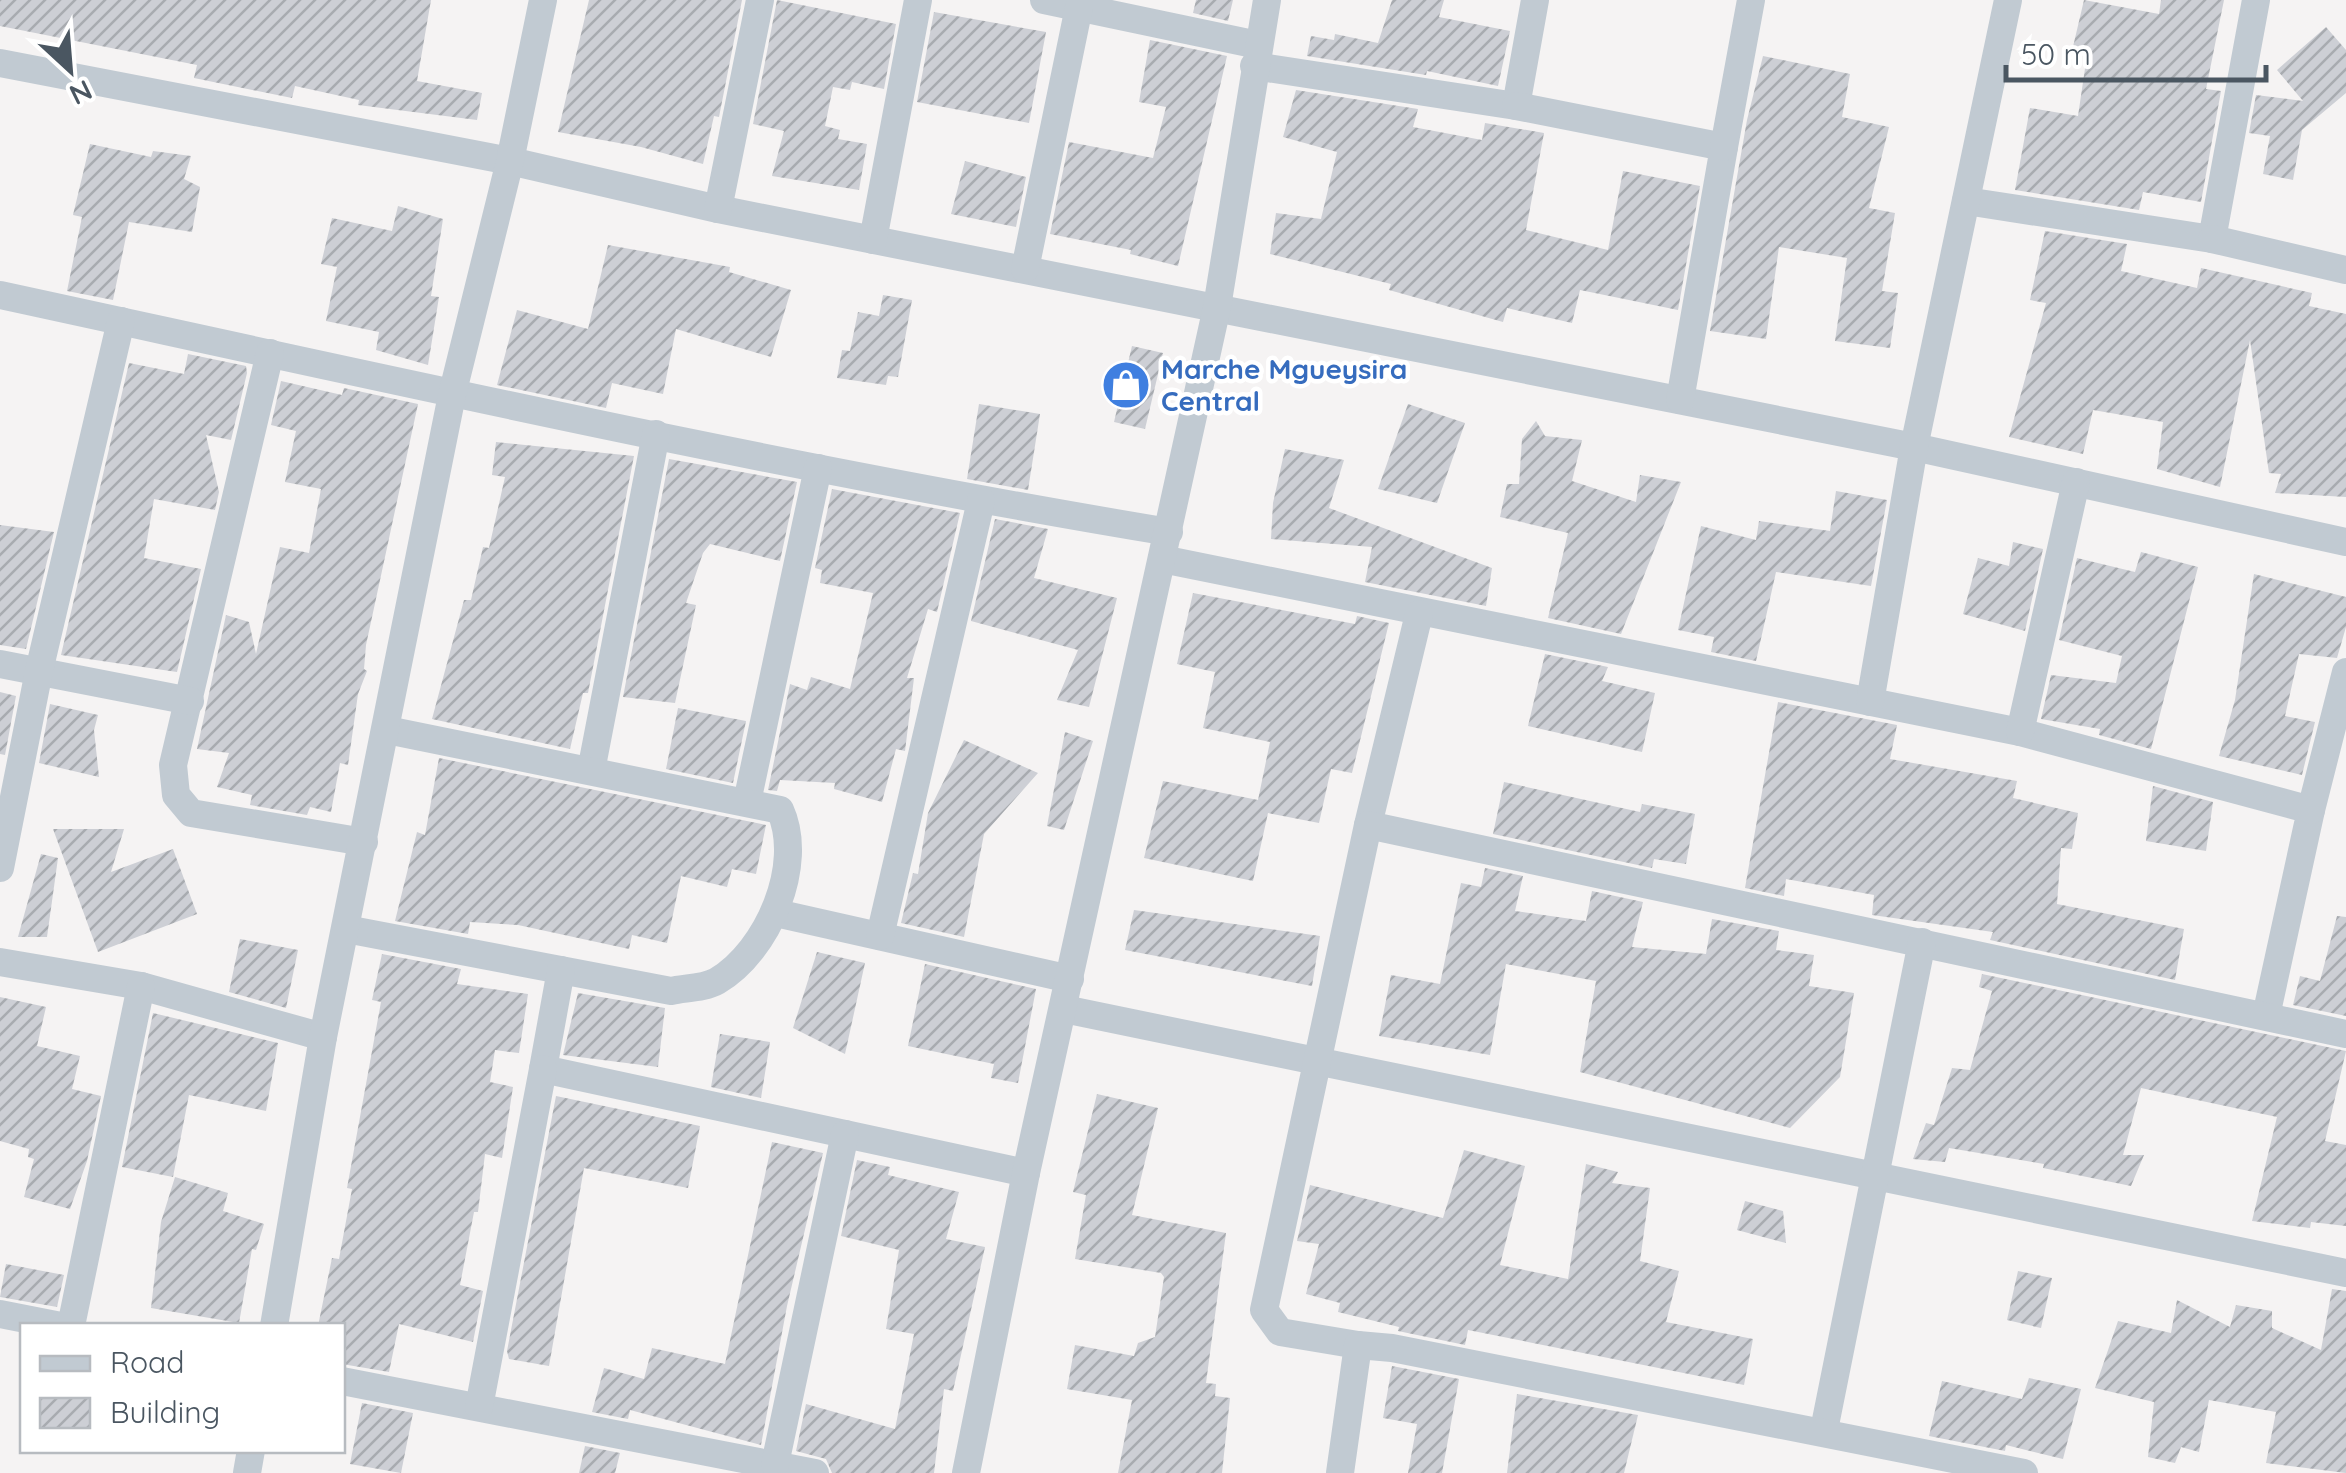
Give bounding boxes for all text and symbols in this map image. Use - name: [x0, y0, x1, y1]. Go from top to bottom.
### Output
- north arrow: [20, 20, 120, 120]
- scale bar: [2006, 20, 2266, 82]
- text: 50 m: [2021, 35, 2091, 73]
- text: N: [64, 73, 98, 113]
- place label: Marche Mgueysira Central: [1161, 351, 1407, 418]
- shop icon: Marche Mgueysira Central: [1100, 359, 1152, 411]
- legend: [20, 1323, 345, 1453]
- text: Road: [110, 1343, 184, 1381]
- text: Building: [110, 1393, 220, 1431]

